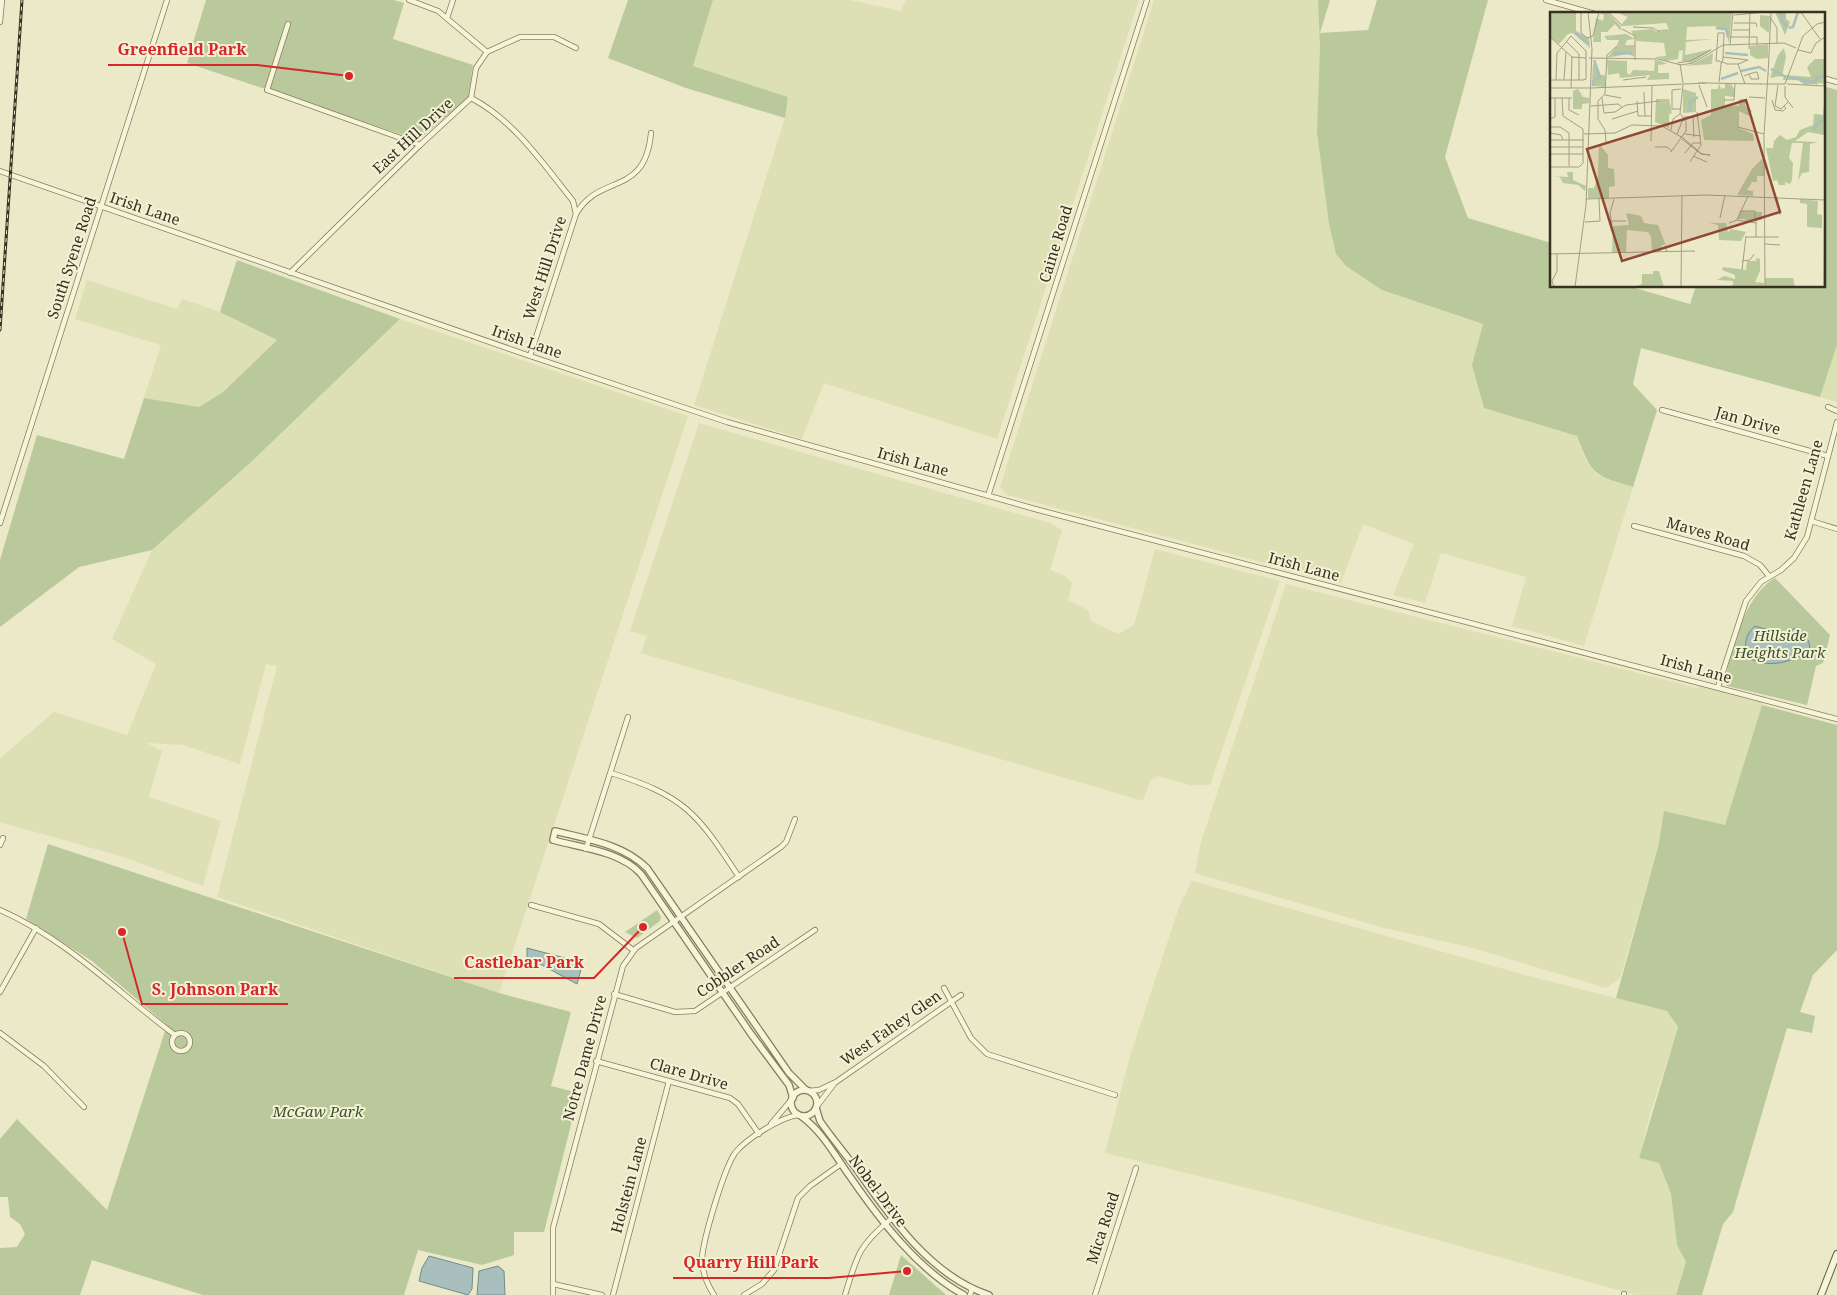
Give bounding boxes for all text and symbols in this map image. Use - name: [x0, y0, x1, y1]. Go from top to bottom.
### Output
- inset map: [1550, 12, 1824, 288]
- callout: Greenfield Park: [108, 34, 257, 65]
- text: Greenfield Park: [118, 38, 247, 60]
- street label: East Hill Drive: [368, 93, 457, 178]
- street label: Irish Lane: [108, 187, 183, 229]
- street label: South Syene Road: [42, 194, 100, 321]
- street label: Caine Road: [1034, 202, 1076, 285]
- street label: West Hill Drive: [518, 213, 570, 322]
- street label: Irish Lane: [490, 320, 565, 362]
- street label: Jan Drive: [1712, 401, 1783, 439]
- street label: Kathleen Lane: [1779, 437, 1827, 542]
- street label: Irish Lane: [875, 442, 951, 480]
- street label: Maves Road: [1664, 512, 1752, 555]
- street label: Irish Lane: [1266, 547, 1342, 585]
- park label: Hillside Heights Park: [1733, 625, 1826, 662]
- street label: Irish Lane: [1658, 649, 1734, 687]
- street label: Cobbler Road: [692, 931, 783, 1001]
- callout: Castlebar Park: [454, 947, 594, 978]
- text: Castlebar Park: [464, 951, 585, 973]
- callout: S. Johnson Park: [142, 973, 288, 1004]
- text: S. Johnson Park: [152, 978, 279, 1000]
- street label: West Fahey Glen: [836, 985, 945, 1069]
- street label: Notre Dame Drive: [558, 993, 610, 1123]
- street label: Clare Drive: [648, 1052, 731, 1094]
- park label: McGaw Park: [272, 1101, 364, 1121]
- street label: Holstein Lane: [606, 1134, 651, 1235]
- street label: Nobel Drive: [845, 1150, 912, 1231]
- street label: Mica Road: [1081, 1189, 1123, 1266]
- callout: Quarry Hill Park: [673, 1247, 829, 1278]
- text: Quarry Hill Park: [683, 1251, 820, 1273]

